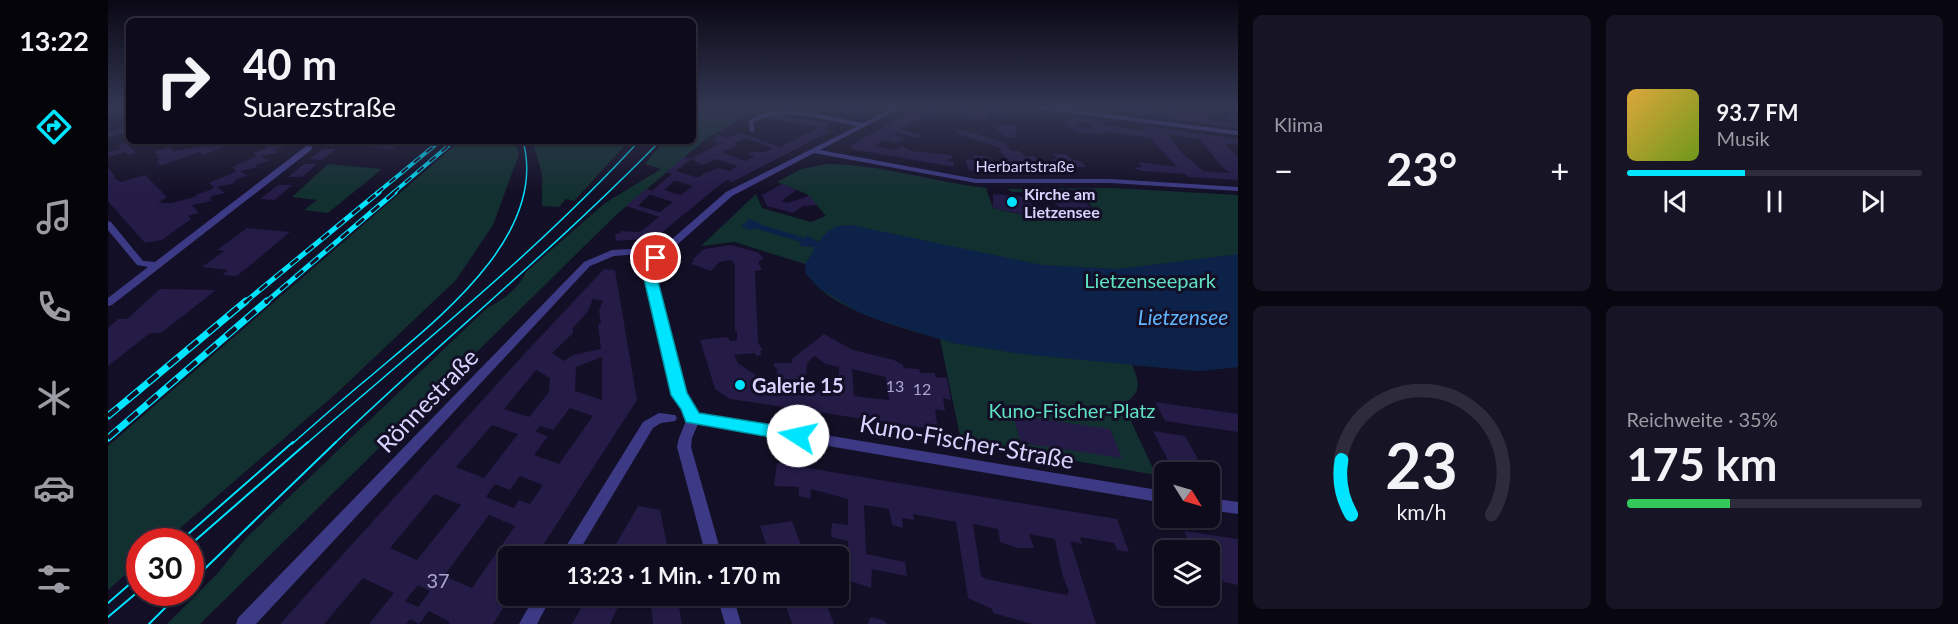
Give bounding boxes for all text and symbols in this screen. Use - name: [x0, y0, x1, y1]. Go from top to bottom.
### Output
- text: 13:22: [19, 24, 89, 57]
- text: 40 m: [243, 39, 337, 89]
- icon: right: [144, 42, 222, 120]
- text: Suarezstraße: [243, 90, 396, 123]
- text: 93.7 FM: [1717, 99, 1799, 126]
- icon: directions: [33, 106, 75, 148]
- text: Klima: [1274, 112, 1323, 136]
- text: Musik: [1717, 126, 1770, 150]
- text: 23°: [1386, 142, 1457, 196]
- text: −: [1274, 150, 1293, 190]
- text: +: [1550, 150, 1570, 190]
- street label: Herbartstraße: [976, 156, 1074, 175]
- place label: Kirche am Lietzensee: [1024, 184, 1100, 221]
- icon: previous: [1659, 185, 1692, 218]
- icon: pause: [1758, 185, 1791, 218]
- icon: next: [1856, 185, 1889, 218]
- marker: Kirche am Lietzensee: [1005, 195, 1019, 209]
- icon: music: [33, 196, 75, 238]
- pin: [630, 232, 681, 283]
- icon: arrive: [639, 241, 672, 274]
- park label: Lietzenseepark: [1084, 268, 1217, 292]
- icon: phone: [33, 286, 75, 328]
- water label: Lietzensee: [1138, 304, 1228, 329]
- street label: Rönnestraße: [370, 342, 484, 458]
- place label: Galerie 15: [752, 373, 844, 397]
- house number: 13: [886, 376, 904, 395]
- icon: climate: [33, 377, 75, 419]
- marker: Galerie 15: [733, 378, 747, 392]
- house number: 12: [913, 379, 931, 398]
- park label: Kuno-Fischer-Platz: [989, 398, 1155, 422]
- position arrow: [766, 404, 830, 468]
- text: Reichweite · 35%: [1627, 407, 1778, 431]
- street label: Kuno-Fischer-Straße: [858, 408, 1076, 474]
- text: 23: [1386, 427, 1458, 502]
- text: 175 km: [1627, 437, 1777, 491]
- north arrow: [1154, 462, 1220, 528]
- map controls: [1154, 462, 1220, 606]
- icon: car: [33, 467, 75, 509]
- text: km/h: [1397, 499, 1447, 525]
- speed limit sign: 30: [126, 528, 204, 606]
- button: layers: [1154, 540, 1220, 606]
- icon: filters: [33, 558, 75, 600]
- text: 13:23 · 1 Min. · 170 m: [566, 562, 781, 589]
- house number: 37: [426, 568, 450, 592]

